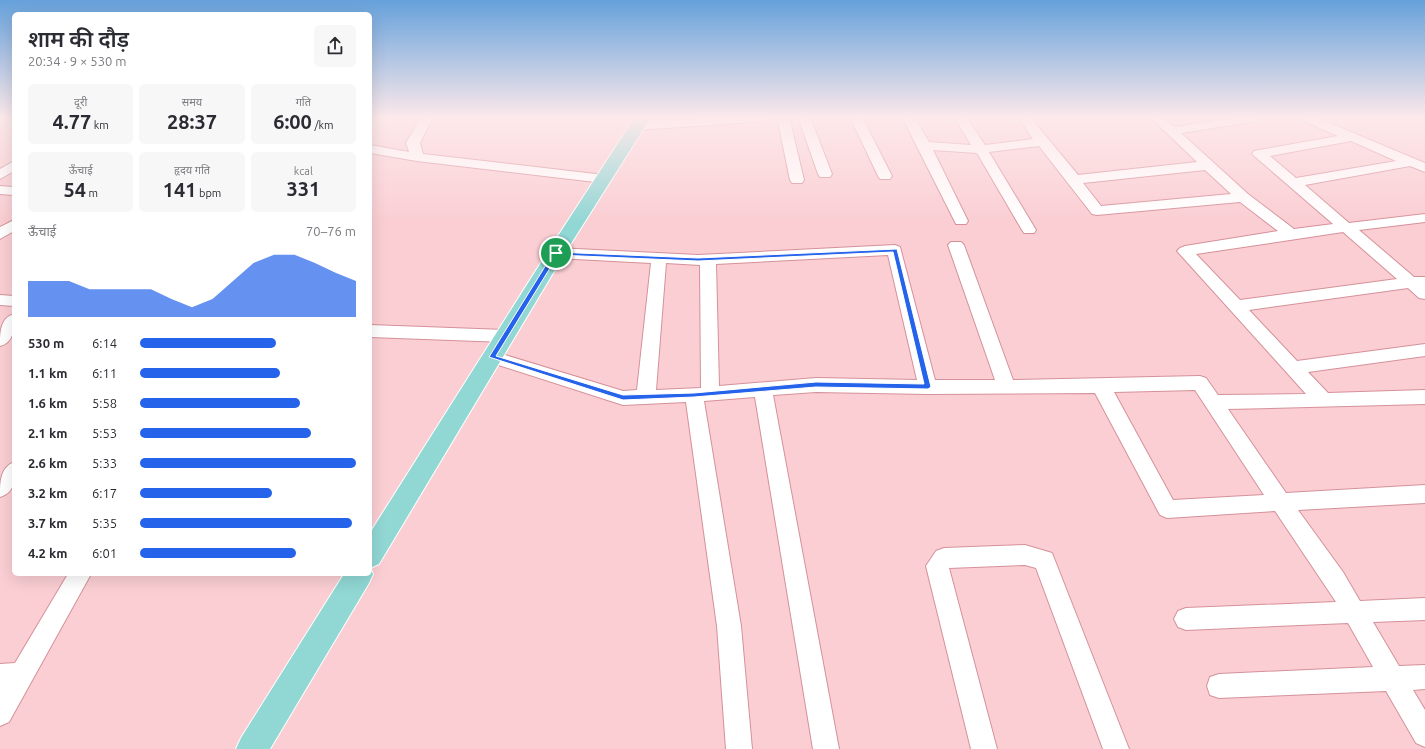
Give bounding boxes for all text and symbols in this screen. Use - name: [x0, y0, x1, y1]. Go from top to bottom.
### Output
- button: share: [314, 25, 356, 67]
- text: शाम की दौड़: [28, 26, 129, 51]
- text: 20:34 · 9 × 530 m: [28, 54, 127, 68]
- text: दूरी: [74, 96, 87, 108]
- text: समय: [182, 96, 202, 108]
- text: गति: [296, 96, 311, 108]
- text: 4.77: [52, 110, 91, 133]
- text: 28:37: [167, 110, 217, 133]
- text: 6:00: [273, 110, 312, 133]
- text: km: [91, 119, 109, 131]
- text: /km: [312, 119, 334, 131]
- text: ऊँचाई: [69, 164, 93, 176]
- text: हृदय गति: [174, 164, 210, 176]
- text: kcal: [294, 165, 313, 177]
- text: 331: [286, 177, 320, 200]
- text: 54: [63, 178, 86, 201]
- text: 141: [163, 178, 196, 201]
- text: m: [86, 187, 98, 199]
- text: bpm: [196, 187, 221, 199]
- text: ऊँचाई: [28, 224, 56, 238]
- text: 70–76 m: [306, 224, 356, 238]
- pin: [539, 236, 573, 270]
- icon: arrive: [545, 242, 567, 264]
- text: 530 m: [28, 336, 64, 350]
- text: 6:14: [92, 336, 117, 350]
- text: 1.1 km: [28, 366, 67, 380]
- text: 6:11: [92, 366, 117, 380]
- text: 1.6 km: [28, 396, 67, 410]
- text: 5:58: [92, 396, 117, 410]
- text: 2.1 km: [28, 426, 67, 440]
- text: 5:53: [92, 426, 117, 440]
- text: 2.6 km: [28, 456, 67, 470]
- text: 5:33: [92, 456, 117, 470]
- text: 3.2 km: [28, 486, 67, 500]
- text: 6:17: [92, 486, 117, 500]
- text: 3.7 km: [28, 516, 67, 530]
- text: 5:35: [92, 516, 117, 530]
- text: 4.2 km: [28, 546, 67, 560]
- text: 6:01: [92, 546, 117, 560]

